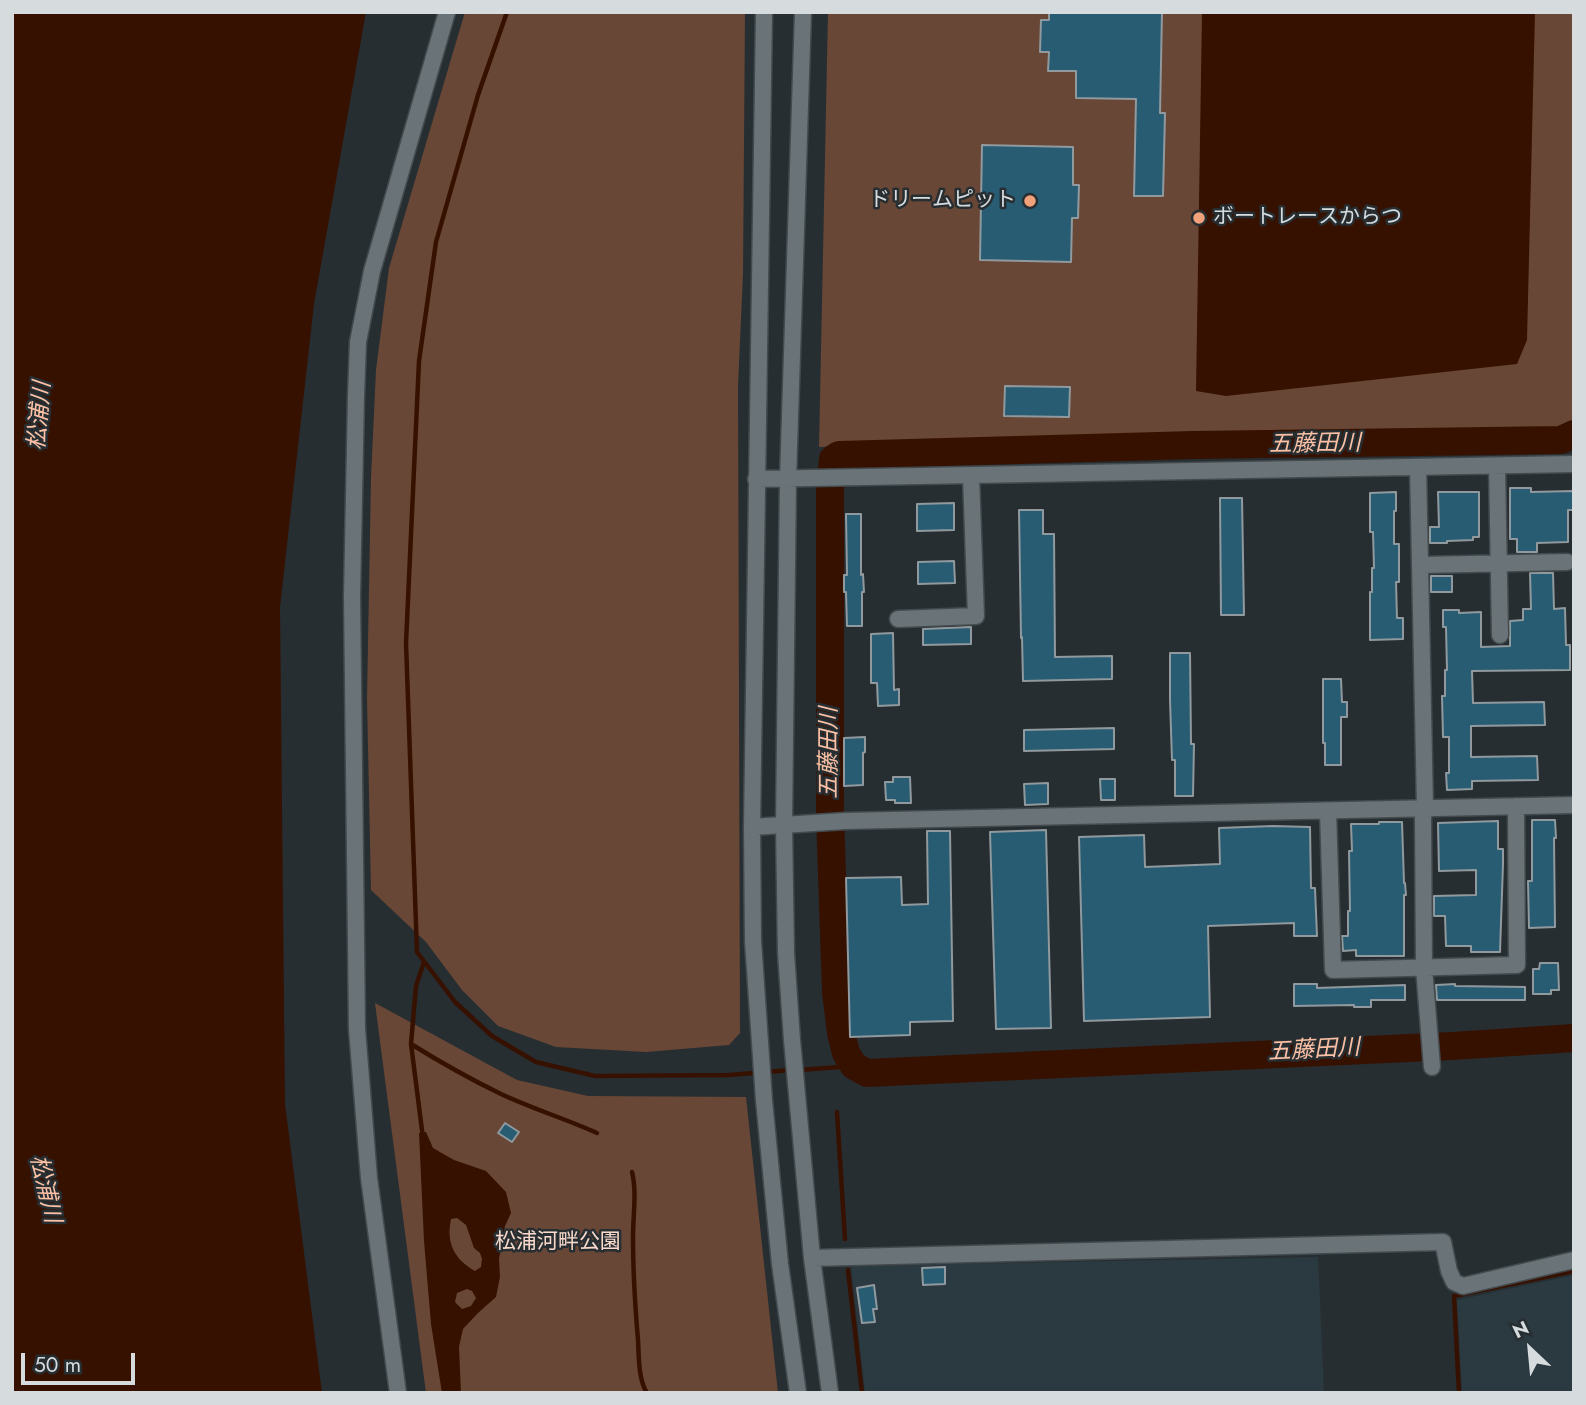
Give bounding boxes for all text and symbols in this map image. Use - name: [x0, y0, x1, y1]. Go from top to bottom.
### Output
- place label: ドリームピット: [869, 188, 1016, 214]
- marker: ドリームピット: [1022, 193, 1038, 209]
- place label: ボートレースからつ: [1213, 205, 1402, 231]
- marker: ボートレースからつ: [1191, 210, 1207, 226]
- water label: 松浦川: [24, 380, 58, 452]
- water label: 五藤田川: [1269, 430, 1361, 460]
- water label: 五藤田川: [816, 707, 844, 799]
- water label: 五藤田川: [1267, 1035, 1361, 1067]
- water label: 松浦川: [23, 1152, 65, 1226]
- park label: 松浦河畔公園: [495, 1230, 621, 1256]
- north arrow: [1495, 1314, 1565, 1384]
- text: N: [1508, 1314, 1533, 1345]
- scale bar: [24, 1338, 138, 1382]
- text: 50 m: [34, 1350, 81, 1380]

